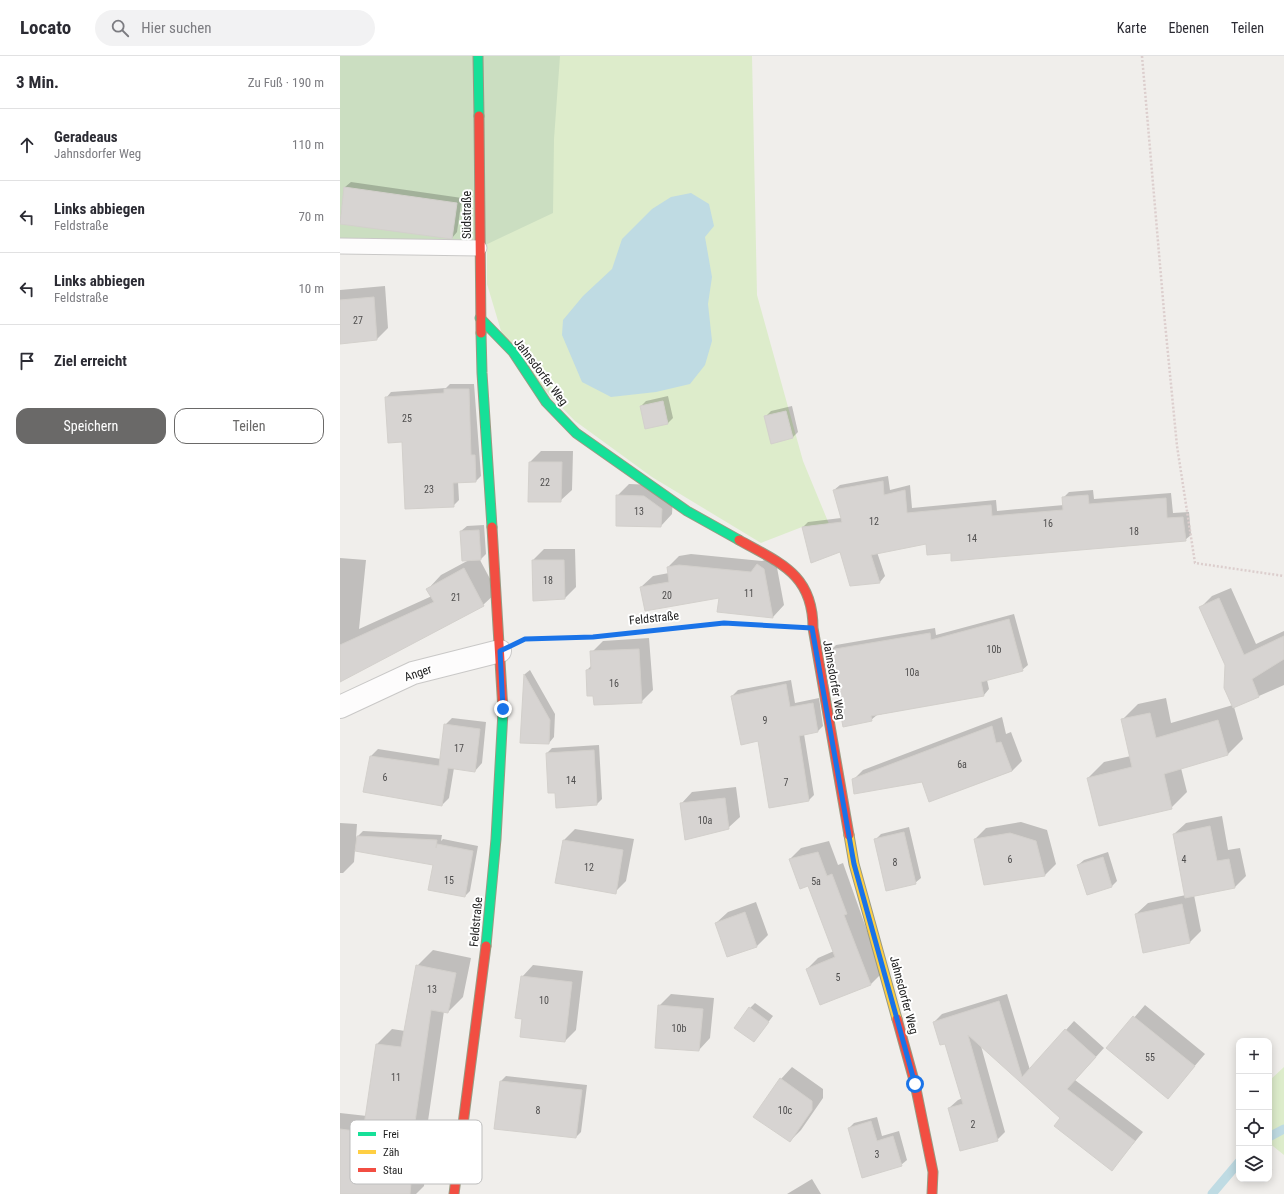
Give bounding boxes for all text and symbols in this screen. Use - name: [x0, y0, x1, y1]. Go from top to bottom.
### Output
- search box: [95, 10, 375, 46]
- text: Locato: [20, 16, 71, 39]
- icon: search: [109, 17, 131, 39]
- text: Hier suchen: [141, 19, 212, 37]
- text: Karte: [1117, 20, 1146, 36]
- text: Ebenen: [1168, 20, 1209, 36]
- text: Teilen: [1231, 20, 1264, 36]
- text: 3 Min.: [16, 72, 59, 92]
- text: Zu Fuß · 190 m: [248, 75, 324, 90]
- text: Geradeaus: [54, 128, 118, 146]
- icon: ahead: [16, 134, 38, 156]
- text: 110 m: [292, 137, 324, 152]
- text: Jahnsdorfer Weg: [54, 146, 141, 161]
- street label: Südstraße: [460, 191, 474, 239]
- text: Links abbiegen: [54, 200, 145, 218]
- icon: left: [16, 206, 38, 228]
- text: 70 m: [298, 209, 324, 224]
- text: Feldstraße: [54, 218, 108, 233]
- text: Links abbiegen: [54, 272, 145, 290]
- icon: left: [16, 278, 38, 300]
- text: 10 m: [298, 281, 324, 296]
- text: Feldstraße: [54, 290, 108, 305]
- house number: 27: [353, 315, 363, 326]
- street label: Jahnsdorfer Weg: [511, 336, 571, 408]
- icon: arrive: [16, 350, 38, 372]
- text: Ziel erreicht: [54, 352, 127, 370]
- button: Speichern: [16, 408, 166, 444]
- button: Teilen: [174, 408, 324, 444]
- house number: 25: [402, 413, 412, 424]
- house number: 22: [540, 477, 550, 488]
- house number: 23: [424, 484, 434, 495]
- house number: 13: [634, 506, 644, 517]
- house number: 12: [869, 516, 879, 527]
- house number: 16: [1043, 518, 1053, 529]
- house number: 18: [1129, 526, 1139, 537]
- house number: 14: [967, 533, 977, 544]
- house number: 18: [543, 575, 553, 586]
- house number: 11: [744, 588, 754, 599]
- house number: 20: [662, 590, 672, 601]
- house number: 21: [451, 592, 461, 603]
- street label: Feldstraße: [628, 608, 680, 628]
- street label: Jahnsdorfer Weg: [820, 639, 848, 721]
- house number: 10b: [987, 644, 1001, 655]
- street label: Anger: [403, 662, 434, 684]
- house number: 10a: [905, 667, 920, 678]
- house number: 16: [609, 678, 619, 689]
- route end: [494, 700, 512, 718]
- house number: 9: [763, 715, 768, 726]
- house number: 17: [454, 743, 464, 754]
- house number: 6a: [957, 759, 967, 770]
- house number: 6: [383, 772, 388, 783]
- house number: 14: [566, 775, 576, 786]
- house number: 7: [784, 777, 789, 788]
- house number: 10a: [698, 815, 713, 826]
- house number: 6: [1008, 854, 1013, 865]
- house number: 4: [1182, 854, 1187, 865]
- house number: 8: [893, 857, 898, 868]
- house number: 12: [584, 862, 594, 873]
- house number: 15: [444, 875, 454, 886]
- house number: 5a: [811, 876, 821, 887]
- street label: Feldstraße: [467, 896, 485, 948]
- street label: Jahnsdorfer Weg: [887, 954, 921, 1036]
- house number: 5: [836, 972, 841, 983]
- house number: 13: [427, 984, 437, 995]
- house number: 10: [539, 995, 549, 1006]
- house number: 10b: [672, 1023, 686, 1034]
- map controls: [1236, 1038, 1272, 1182]
- button: +: [1236, 1038, 1272, 1074]
- house number: 55: [1145, 1052, 1155, 1063]
- house number: 11: [391, 1072, 401, 1083]
- button: −: [1236, 1074, 1272, 1110]
- route start: [906, 1075, 924, 1093]
- house number: 8: [536, 1105, 541, 1116]
- house number: 10c: [778, 1105, 793, 1116]
- button: locate: [1236, 1110, 1272, 1146]
- house number: 2: [971, 1119, 976, 1130]
- legend: [350, 1120, 482, 1184]
- text: Frei: [383, 1128, 399, 1141]
- text: Zäh: [383, 1146, 399, 1159]
- button: layers: [1236, 1146, 1272, 1182]
- house number: 3: [875, 1149, 880, 1160]
- text: Stau: [383, 1164, 403, 1177]

